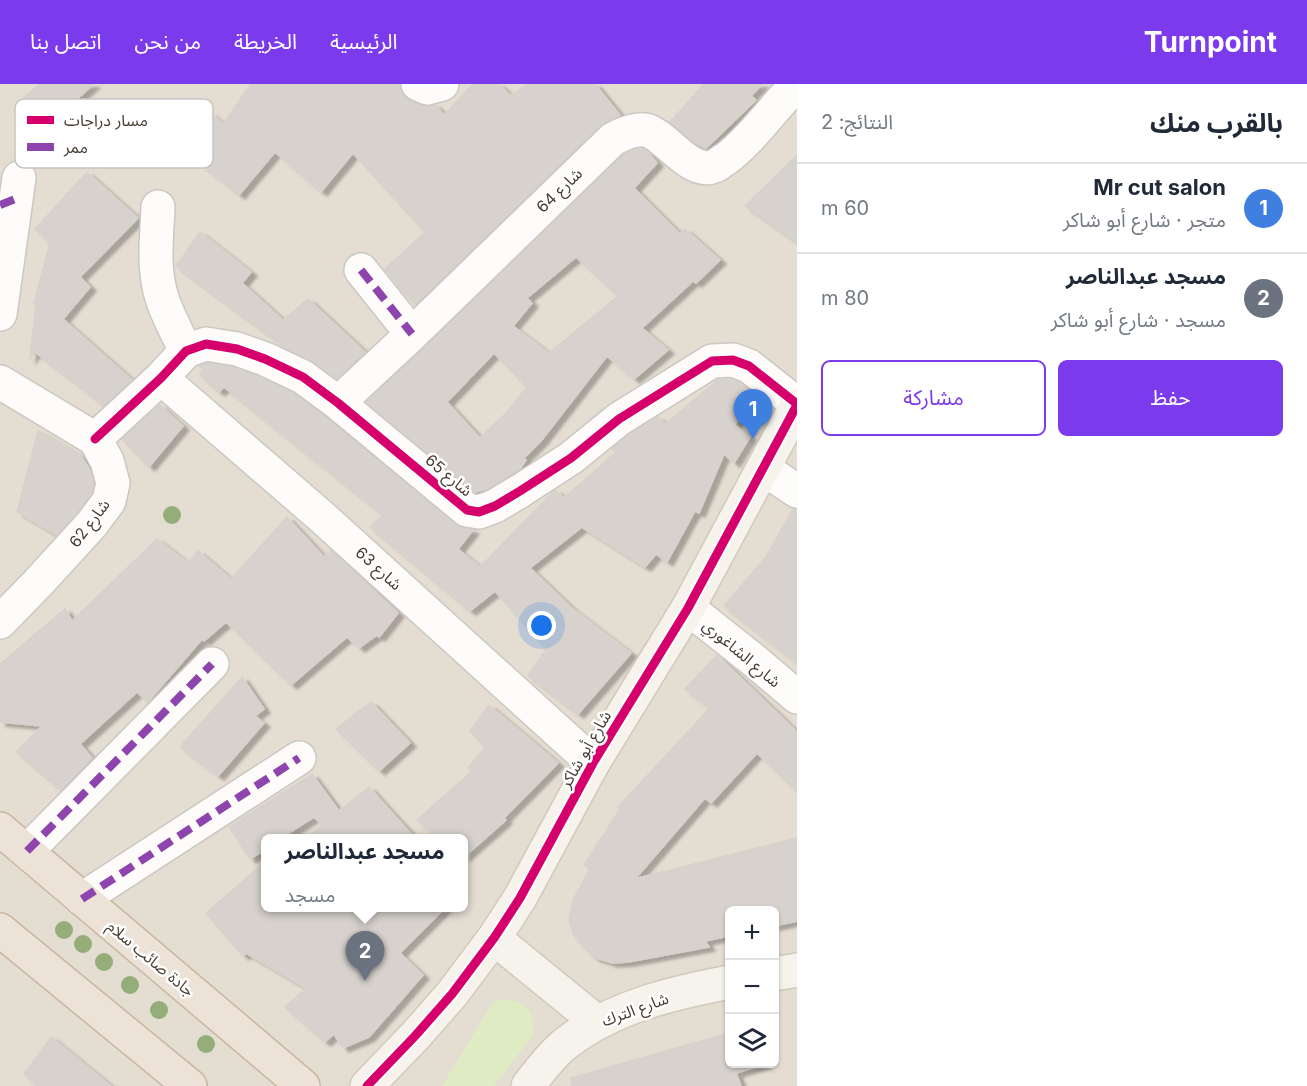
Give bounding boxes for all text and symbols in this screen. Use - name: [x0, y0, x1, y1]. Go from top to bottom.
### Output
- text: Turnpoint: [1144, 25, 1277, 59]
- text: اتصل بنا: [30, 29, 101, 54]
- text: من نحن: [134, 29, 201, 54]
- text: الخريطة: [234, 29, 297, 54]
- text: الرئيسية: [330, 29, 397, 54]
- legend: [15, 99, 213, 168]
- text: بالقرب منك: [1150, 107, 1283, 138]
- text: مسار دراجات: [64, 110, 148, 130]
- text: النتائج: 2: [821, 110, 893, 134]
- text: ممر: [63, 137, 88, 157]
- street label: شارع 64: [532, 163, 588, 219]
- text: Mr cut salon: [1093, 174, 1226, 200]
- text: 60 m: [821, 196, 869, 220]
- text: 1: [1259, 196, 1268, 220]
- text: متجر · شارع أبو شاكر: [1063, 208, 1226, 232]
- text: مسجد عبدالناصر: [1066, 263, 1226, 289]
- text: 80 m: [821, 286, 869, 310]
- text: 2: [1257, 286, 1270, 310]
- text: مسجد · شارع أبو شاكر: [1051, 308, 1226, 332]
- button: مشاركة: [821, 360, 1046, 436]
- button: حفظ: [1058, 360, 1283, 436]
- pin: 1: [734, 390, 772, 439]
- street label: شارع 65: [419, 450, 477, 503]
- street label: شارع 62: [64, 495, 116, 553]
- street label: شارع 63: [350, 542, 406, 596]
- your location: [527, 611, 556, 640]
- street label: شارع الشاغوري: [697, 615, 785, 694]
- street label: شارع أبو شاكر: [554, 707, 618, 794]
- popup: [261, 834, 468, 912]
- text: مسجد عبدالناصر: [285, 838, 444, 864]
- text: مسجد: [285, 883, 335, 907]
- map controls: [725, 906, 779, 1068]
- button: +: [725, 906, 779, 960]
- street label: جادة صائب سلام: [101, 916, 199, 1003]
- pin: 2: [346, 932, 385, 981]
- button: −: [725, 960, 779, 1014]
- street label: شارع الترك: [599, 988, 672, 1033]
- button: layers: [725, 1014, 779, 1068]

